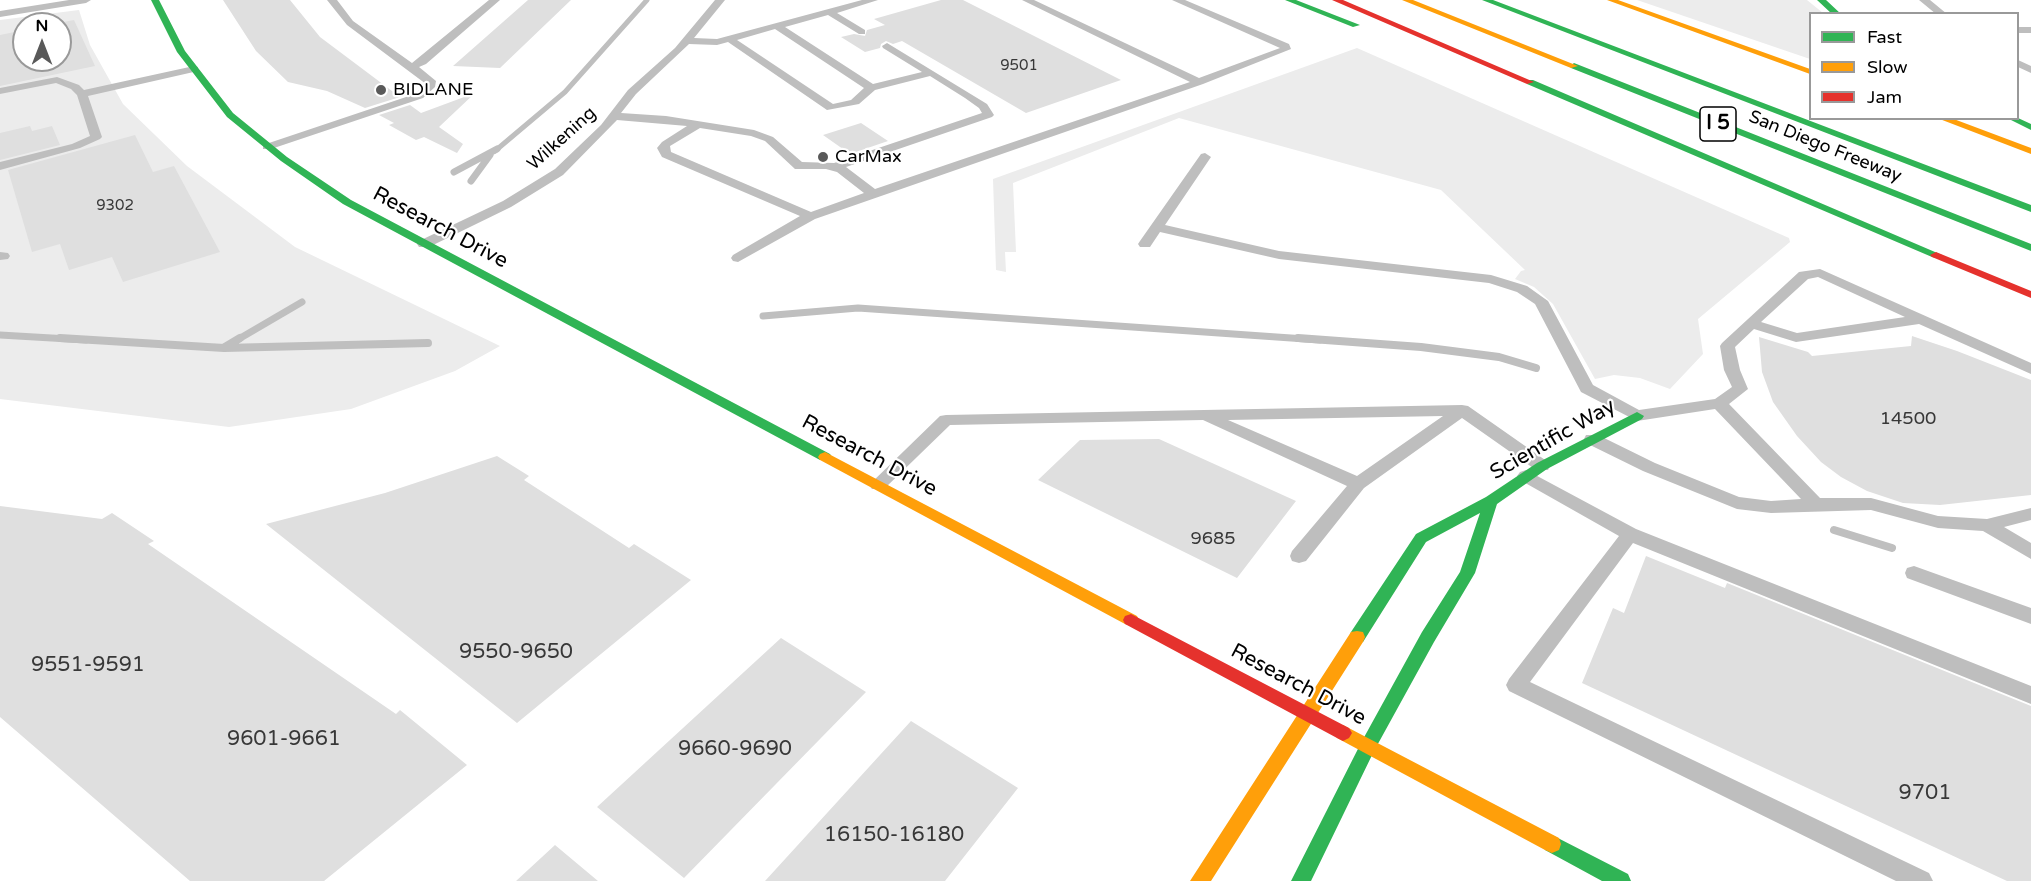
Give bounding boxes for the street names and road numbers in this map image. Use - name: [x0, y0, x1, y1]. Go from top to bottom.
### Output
- street label: Wilkening: [523, 103, 601, 175]
- street label: San Diego Freeway: [1745, 106, 1905, 188]
- road number: I 5: [1700, 107, 1736, 141]
- street label: Research Drive: [368, 182, 512, 274]
- street label: Scientific Way: [1486, 394, 1620, 486]
- street label: Research Drive: [797, 410, 941, 502]
- street label: Research Drive: [1226, 639, 1370, 731]

